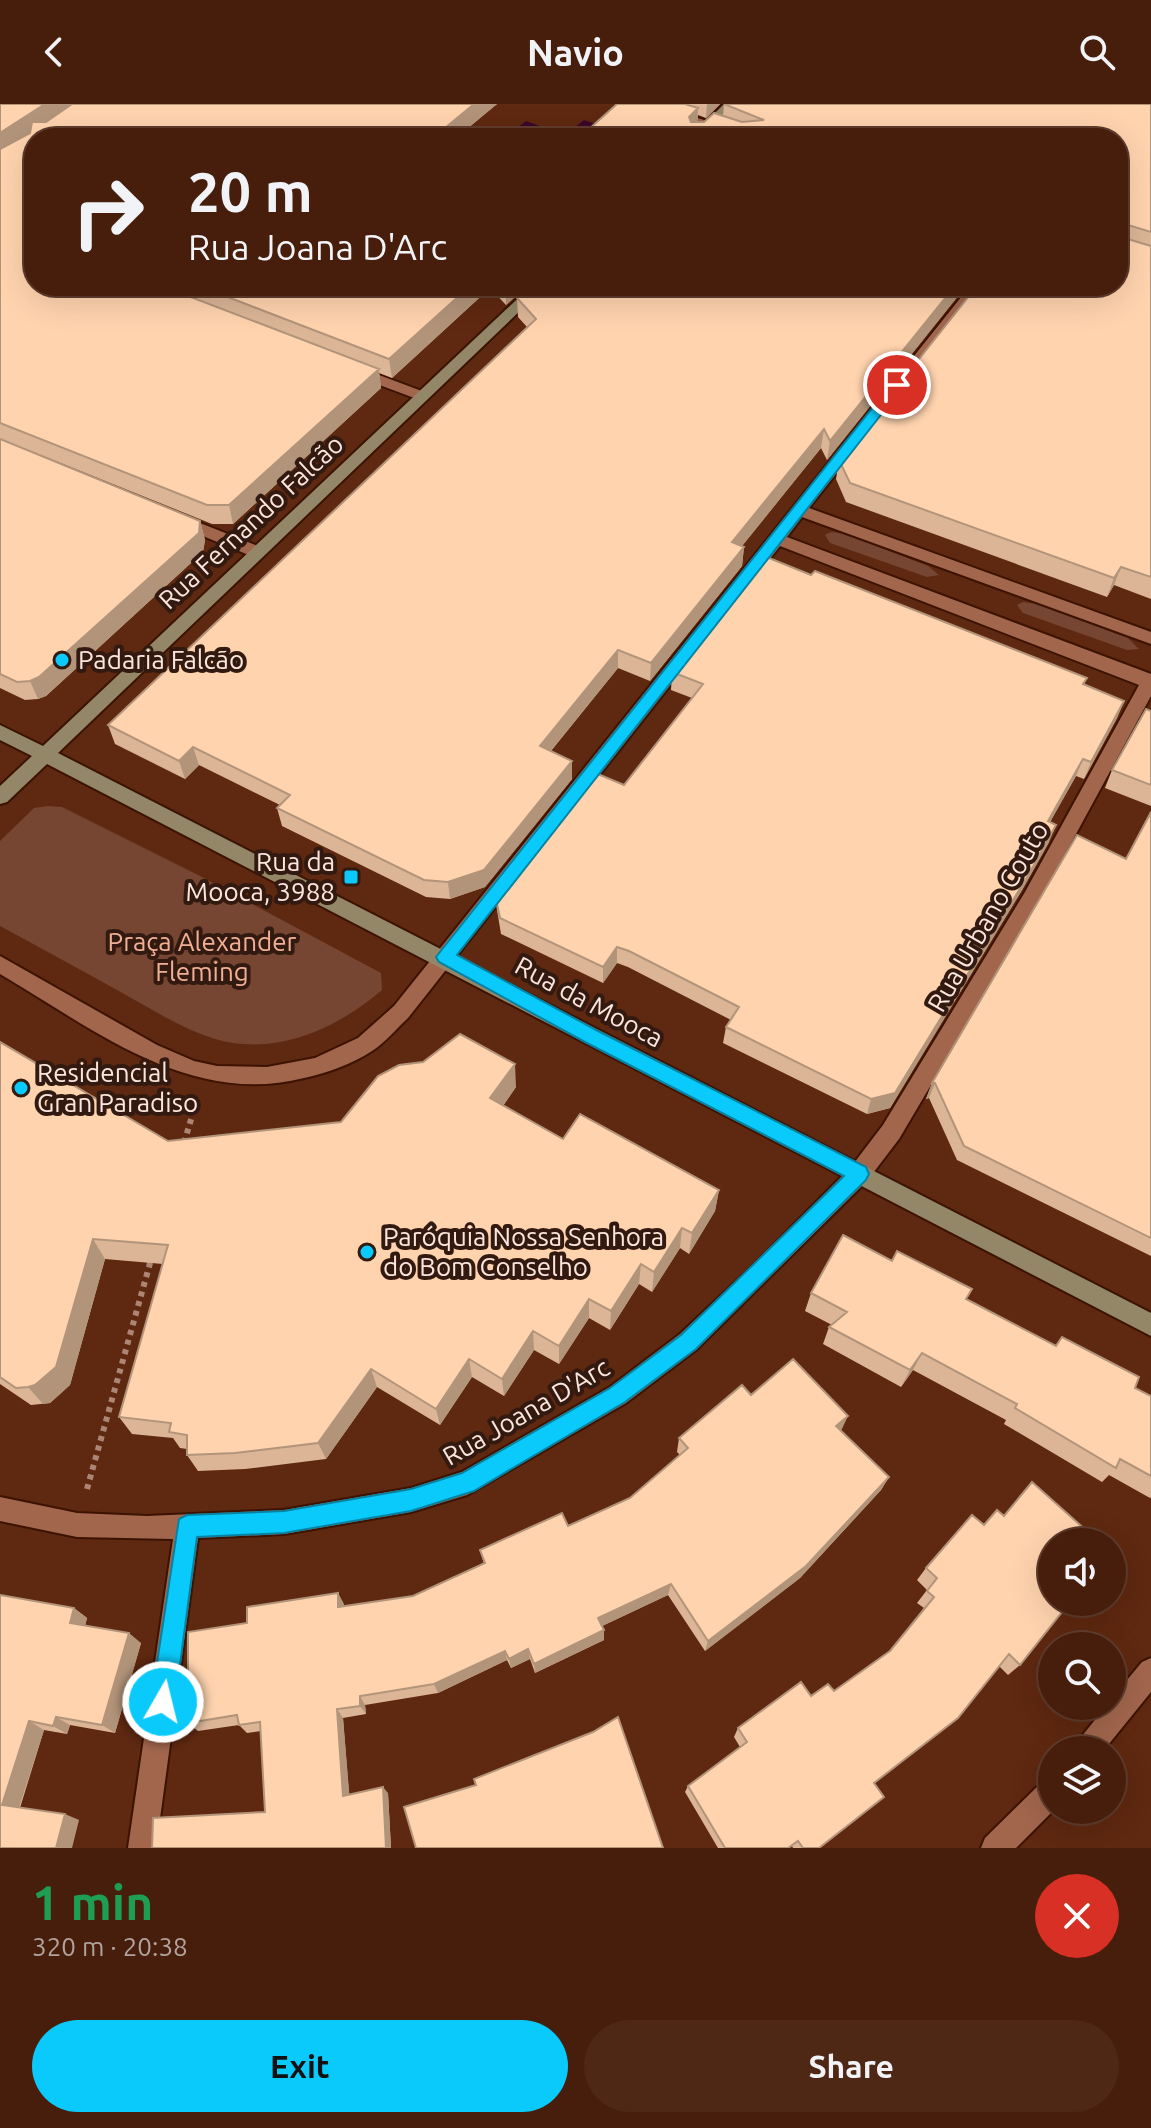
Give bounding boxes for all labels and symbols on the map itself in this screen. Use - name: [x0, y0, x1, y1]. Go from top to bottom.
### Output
- pin: [863, 351, 931, 419]
- street label: Rua Fernando Falcão: [153, 429, 349, 614]
- place label: Padaria Falcão: [78, 645, 244, 674]
- marker: Padaria Falcão: [53, 651, 71, 669]
- street label: Rua Urbano Couto: [922, 817, 1054, 1017]
- place label: Rua da Mooca, 3988: [186, 847, 335, 906]
- marker: Rua da Mooca, 3988: [342, 868, 360, 886]
- park label: Praça Alexander Fleming: [108, 927, 297, 986]
- street label: Rua da Mooca: [510, 950, 668, 1053]
- place label: Residencial Gran Paradiso: [37, 1058, 198, 1117]
- marker: Residencial Gran Paradiso: [12, 1079, 30, 1097]
- place label: Paróquia Nossa Senhora do Bom Conselho: [383, 1222, 664, 1281]
- marker: Paróquia Nossa Senhora do Bom Conselho: [358, 1243, 376, 1261]
- street label: Rua Joana D'Arc: [437, 1352, 614, 1471]
- position arrow: [121, 1660, 205, 1744]

